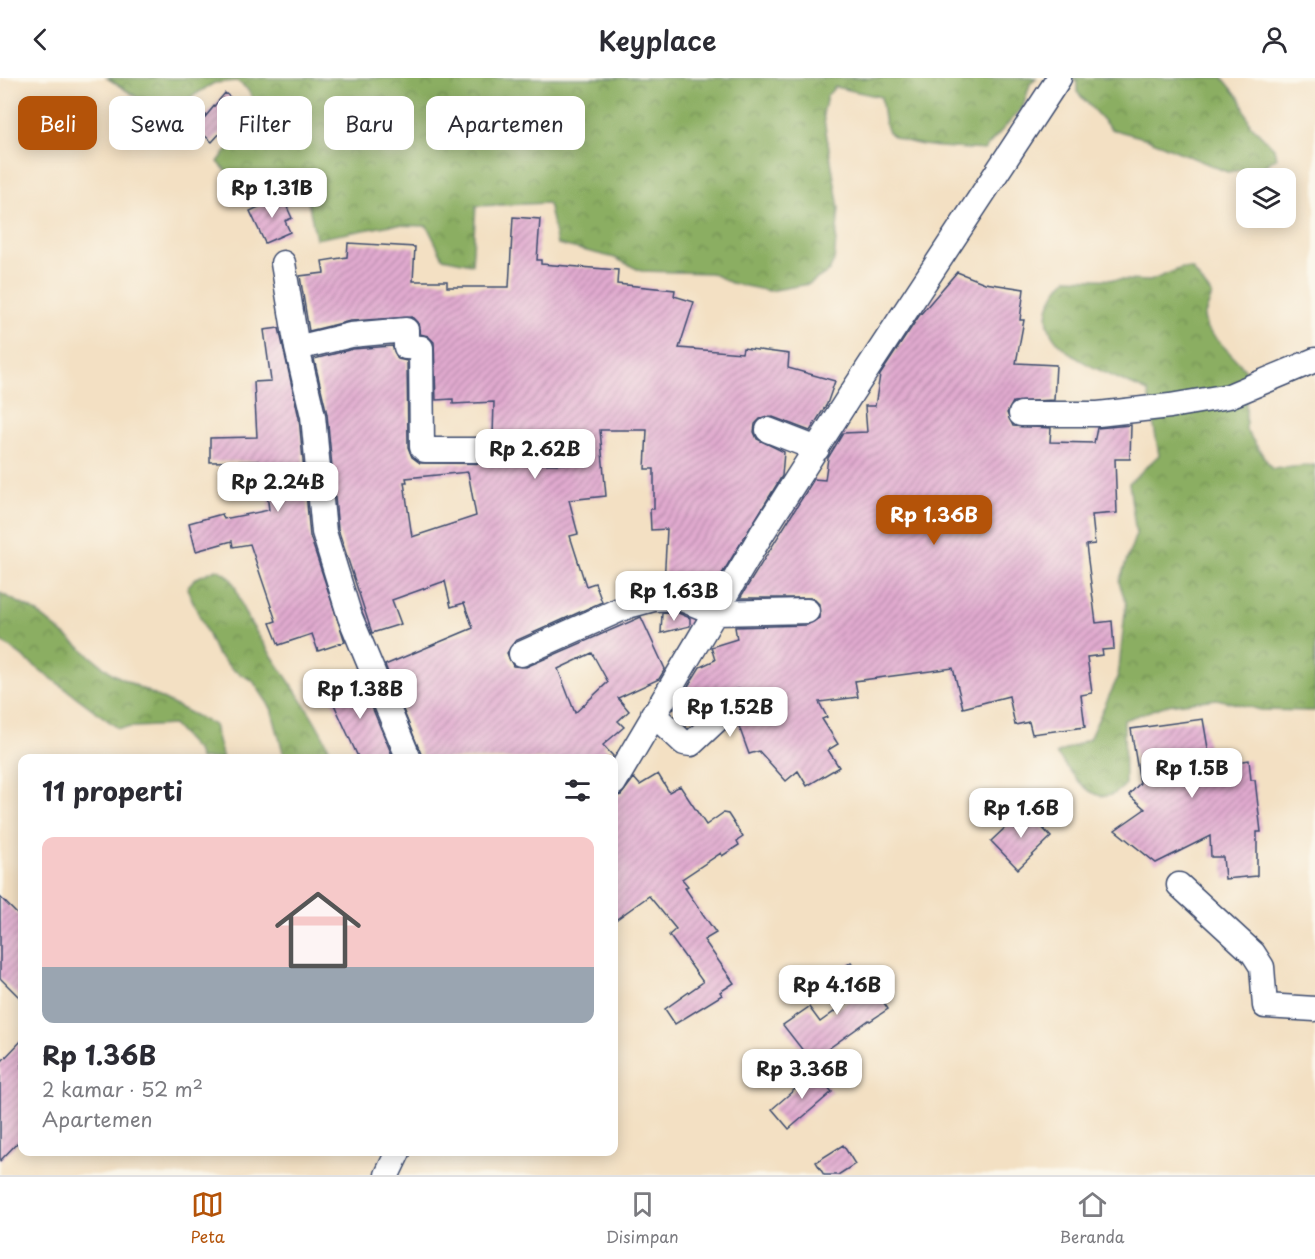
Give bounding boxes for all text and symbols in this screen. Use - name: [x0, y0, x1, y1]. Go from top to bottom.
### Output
- text: Keyplace: [598, 19, 717, 60]
- icon: back: [24, 23, 57, 56]
- icon: person: [1258, 23, 1291, 56]
- chip: Beli: [18, 96, 97, 150]
- chip: Sewa: [109, 96, 205, 150]
- chip: Filter: [217, 96, 312, 150]
- chip: Baru: [324, 96, 414, 150]
- chip: Apartemen: [426, 96, 585, 150]
- pin: Rp 1.31B: [210, 168, 334, 219]
- map controls: [1236, 168, 1296, 228]
- button: layers: [1236, 168, 1296, 228]
- text: Rp 1.31B: [231, 172, 313, 202]
- pin: Rp 2.62B: [473, 429, 597, 480]
- text: Rp 2.62B: [489, 433, 581, 463]
- pin: Rp 2.24B: [216, 462, 340, 513]
- text: Rp 2.24B: [231, 466, 325, 496]
- pin: Rp 1.36B: [872, 495, 996, 546]
- text: Rp 1.36B: [890, 499, 978, 529]
- pin: Rp 1.63B: [612, 571, 736, 622]
- text: Rp 1.63B: [629, 575, 719, 605]
- pin: Rp 1.38B: [298, 669, 422, 720]
- text: Rp 1.38B: [317, 673, 403, 703]
- pin: Rp 1.52B: [668, 687, 792, 738]
- text: Rp 1.52B: [687, 691, 773, 721]
- pin: Rp 1.5B: [1137, 748, 1247, 799]
- text: Rp 1.5B: [1155, 752, 1229, 782]
- text: 11 properti: [42, 771, 183, 810]
- icon: filters: [561, 774, 594, 807]
- pin: Rp 1.6B: [966, 788, 1076, 839]
- text: Rp 1.6B: [983, 792, 1059, 822]
- icon: home: [264, 876, 372, 984]
- pin: Rp 4.16B: [775, 965, 899, 1016]
- text: Rp 4.16B: [793, 969, 881, 999]
- text: Rp 1.36B: [42, 1035, 156, 1074]
- pin: Rp 3.36B: [740, 1049, 864, 1100]
- text: Rp 3.36B: [756, 1053, 848, 1083]
- text: 2 kamar · 52 m²: [42, 1074, 203, 1104]
- text: Apartemen: [42, 1104, 153, 1134]
- tab: Peta: [190, 1188, 225, 1248]
- tab: Disimpan: [606, 1188, 679, 1248]
- tab: Beranda: [1060, 1188, 1125, 1248]

